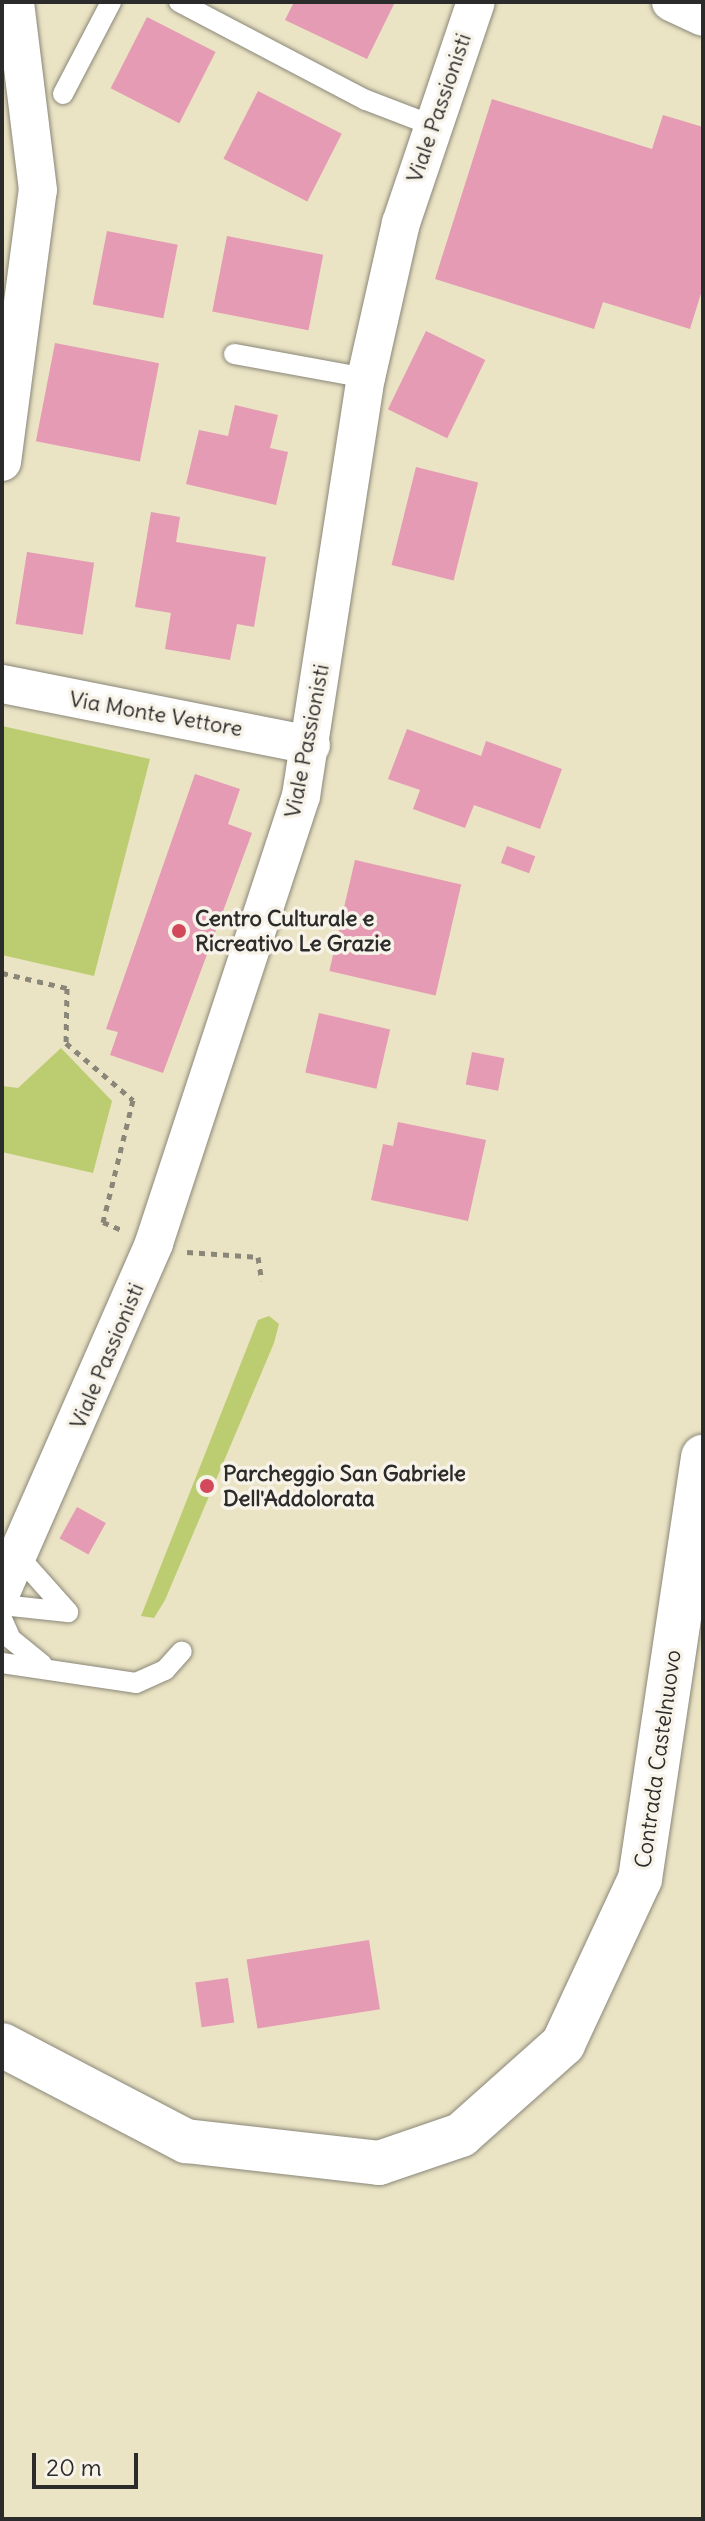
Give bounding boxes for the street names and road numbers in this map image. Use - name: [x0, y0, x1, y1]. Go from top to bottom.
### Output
- street label: Viale Passionisti: [401, 30, 477, 186]
- street label: Viale Passionisti: [279, 662, 335, 820]
- street label: Via Monte Vettore: [67, 686, 245, 742]
- street label: Viale Passionisti: [64, 1279, 150, 1433]
- street label: Contrada Castelnuovo: [630, 1648, 686, 1870]

